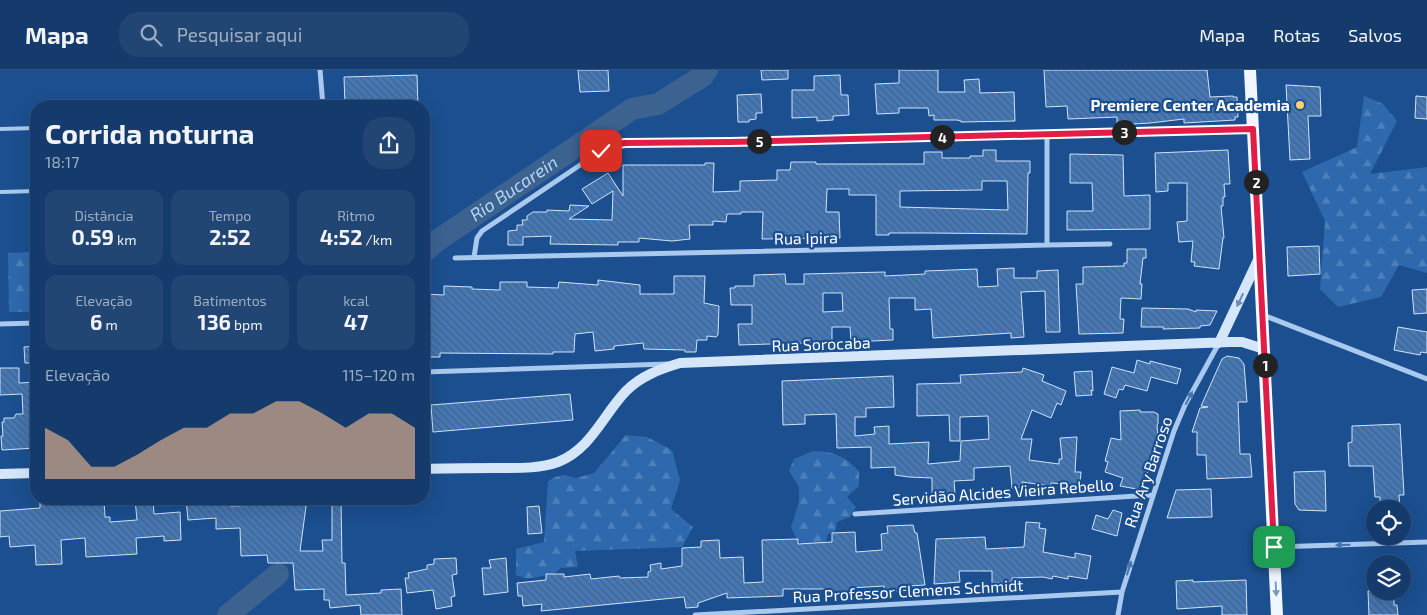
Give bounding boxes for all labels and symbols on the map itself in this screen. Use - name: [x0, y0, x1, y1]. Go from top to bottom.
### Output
- place label: Premiere Center Academia: [1091, 95, 1290, 114]
- marker: Premiere Center Academia: [1294, 99, 1306, 111]
- pin: 3: [1112, 120, 1136, 144]
- pin: 4: [930, 124, 954, 150]
- pin: 5: [746, 128, 772, 154]
- pin: [580, 130, 622, 172]
- water label: Rio Bucarein: [465, 150, 562, 225]
- pin: 2: [1244, 170, 1268, 194]
- street label: Rua Ipira: [774, 227, 838, 248]
- one-way arrow: [1236, 293, 1244, 307]
- street label: Rua Sorocaba: [771, 332, 871, 355]
- pin: 1: [1252, 352, 1278, 378]
- one-way arrow: [1185, 391, 1193, 405]
- street label: Rua Ary Barroso: [1120, 414, 1175, 530]
- street label: Servidão Alcides Vieira Rebello: [892, 474, 1114, 509]
- pin: [1253, 526, 1295, 568]
- one-way arrow: [1335, 541, 1351, 549]
- one-way arrow: [1126, 560, 1134, 575]
- street label: Rua Professor Clemens Schmidt: [792, 575, 1024, 606]
- one-way arrow: [1272, 581, 1280, 597]

